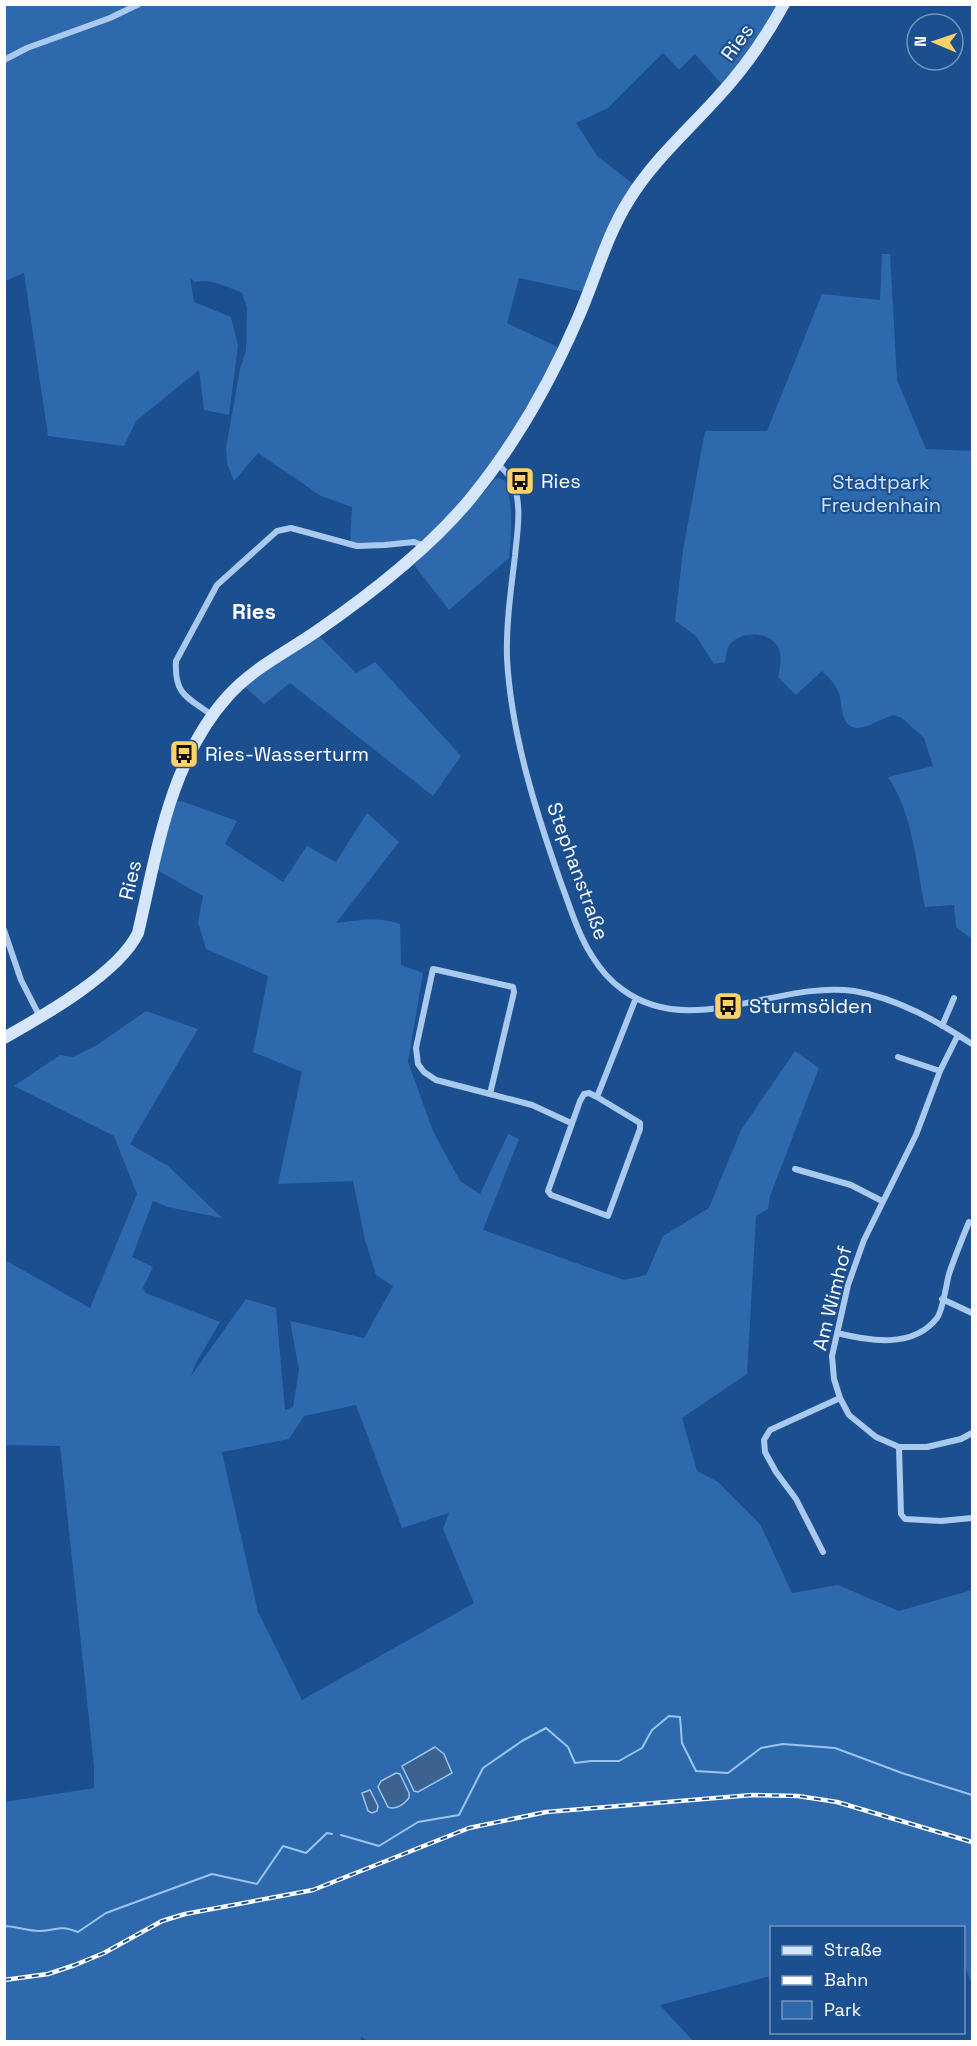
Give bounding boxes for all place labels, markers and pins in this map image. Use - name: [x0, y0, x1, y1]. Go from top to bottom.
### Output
- bus stop icon: Ries: [504, 465, 536, 497]
- place label: Ries: [541, 468, 581, 494]
- bus stop icon: Ries-Wasserturm: [168, 738, 200, 770]
- place label: Ries-Wasserturm: [205, 741, 369, 767]
- bus stop icon: Sturmsölden: [712, 990, 744, 1022]
- place label: Sturmsölden: [749, 993, 872, 1019]

